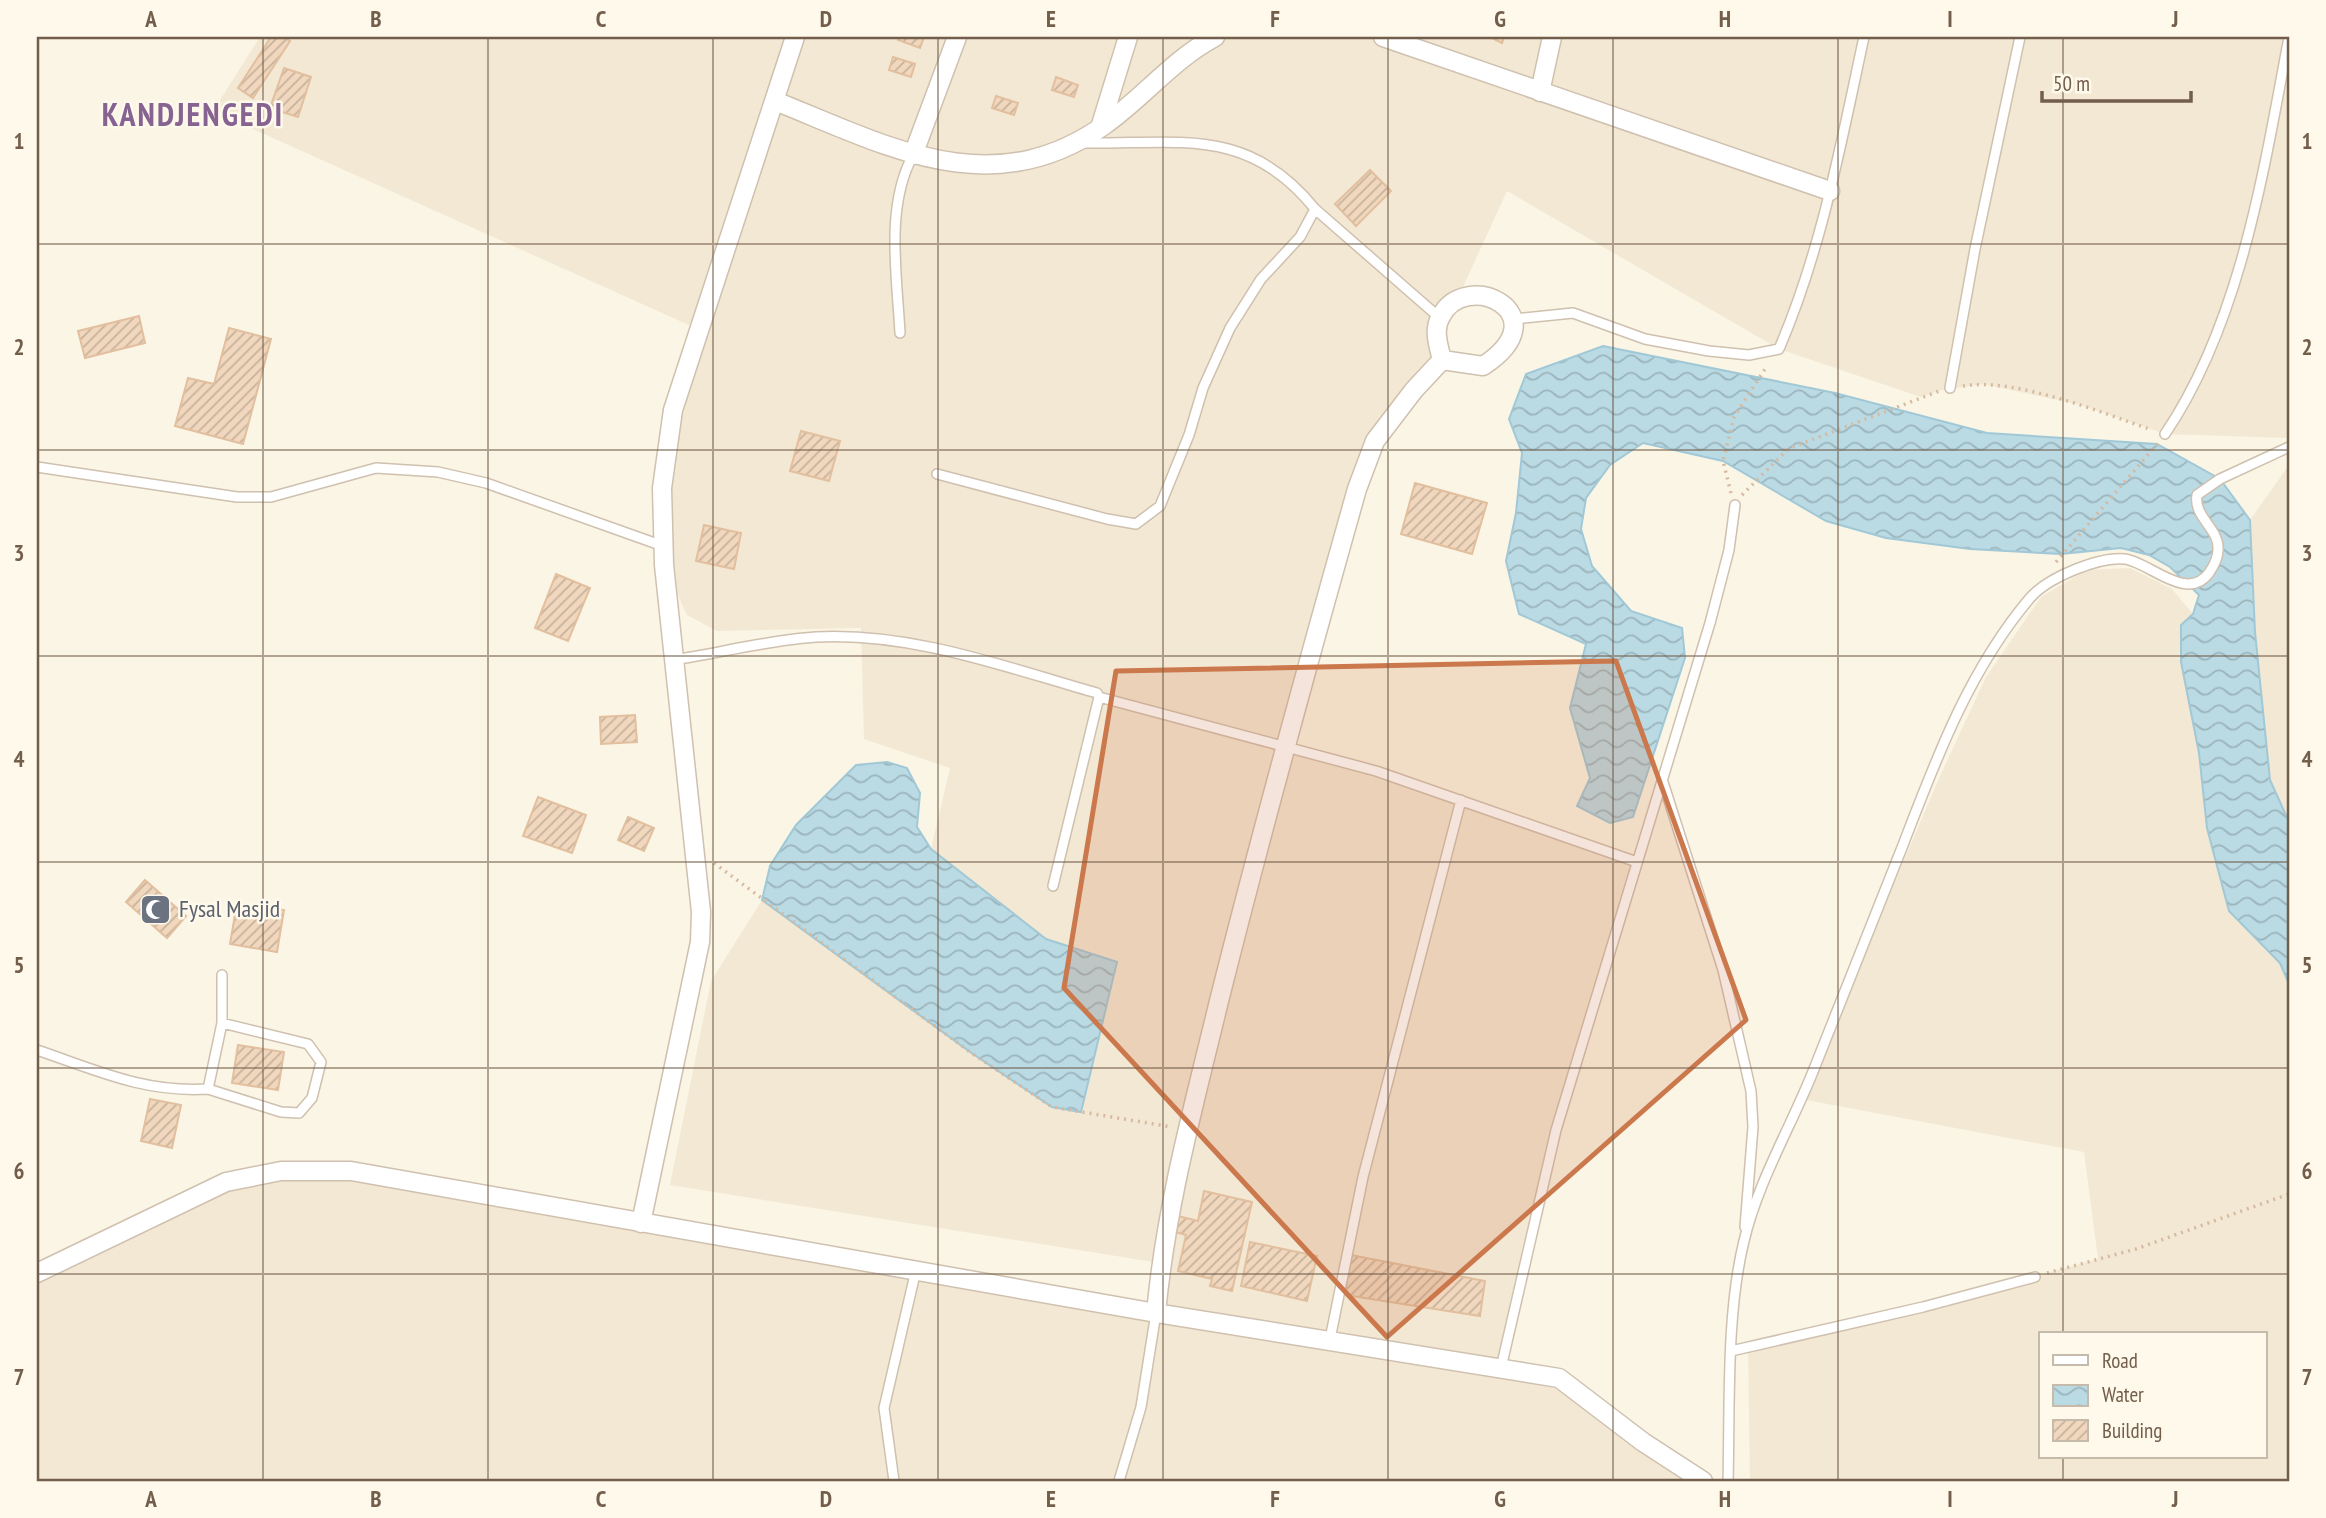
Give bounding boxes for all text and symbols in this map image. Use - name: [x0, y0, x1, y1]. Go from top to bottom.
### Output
- text: A: [144, 4, 157, 33]
- text: B: [370, 4, 382, 33]
- text: C: [596, 4, 607, 33]
- text: D: [820, 4, 832, 33]
- text: E: [1046, 4, 1056, 33]
- text: F: [1270, 4, 1280, 33]
- text: G: [1494, 4, 1506, 33]
- text: H: [1719, 4, 1731, 33]
- text: I: [1947, 4, 1953, 33]
- text: J: [2171, 4, 2178, 33]
- scale bar: [2042, 60, 2191, 104]
- text: 50 m: [2053, 70, 2090, 97]
- district label: KANDJENGEDI: [102, 93, 284, 135]
- text: 1: [14, 126, 25, 155]
- text: 1: [2302, 126, 2313, 155]
- text: 2: [14, 332, 25, 361]
- text: 2: [2302, 332, 2313, 361]
- text: 3: [14, 538, 25, 567]
- text: 3: [2302, 538, 2313, 567]
- text: 4: [14, 744, 25, 773]
- text: 4: [2302, 744, 2313, 773]
- mosque icon: Fysal Masjid: [139, 892, 173, 926]
- place label: Fysal Masjid: [179, 893, 280, 924]
- text: 5: [14, 950, 25, 979]
- text: 5: [2302, 950, 2313, 979]
- text: 6: [14, 1156, 25, 1185]
- text: 6: [2302, 1156, 2313, 1185]
- legend: [2039, 1332, 2266, 1458]
- text: Road: [2102, 1347, 2138, 1374]
- text: 7: [14, 1362, 25, 1391]
- text: 7: [2302, 1362, 2313, 1391]
- text: Water: [2102, 1381, 2144, 1408]
- text: Building: [2102, 1417, 2162, 1444]
- text: A: [144, 1484, 157, 1513]
- text: B: [370, 1484, 382, 1513]
- text: C: [596, 1484, 607, 1513]
- text: D: [820, 1484, 832, 1513]
- text: E: [1046, 1484, 1056, 1513]
- text: F: [1270, 1484, 1280, 1513]
- text: G: [1494, 1484, 1506, 1513]
- text: H: [1719, 1484, 1731, 1513]
- text: I: [1947, 1484, 1953, 1513]
- text: J: [2171, 1484, 2178, 1513]

